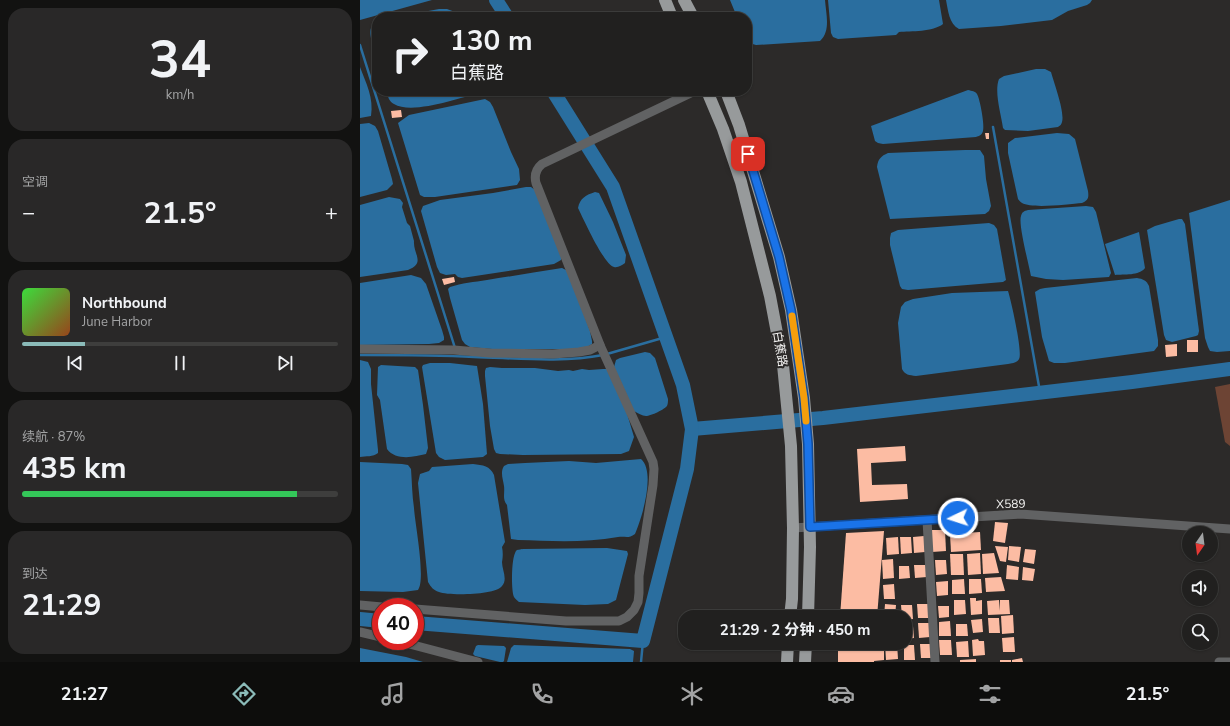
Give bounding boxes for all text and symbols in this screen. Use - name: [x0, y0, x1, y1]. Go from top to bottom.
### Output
- text: 130 m: [450, 22, 533, 60]
- text: 34: [149, 24, 211, 95]
- icon: right: [384, 28, 436, 80]
- text: 白蕉路: [450, 61, 504, 85]
- text: km/h: [166, 86, 194, 104]
- pin: [731, 137, 765, 171]
- icon: arrive: [737, 143, 759, 165]
- text: 空调: [22, 173, 48, 191]
- text: 21.5°: [144, 193, 216, 234]
- text: −: [22, 198, 35, 228]
- text: +: [325, 198, 338, 228]
- text: Northbound: [82, 293, 167, 313]
- text: June Harbor: [82, 313, 152, 331]
- street label: 白蕉路: [769, 330, 791, 368]
- icon: previous: [64, 352, 86, 374]
- icon: pause: [169, 352, 191, 374]
- icon: next: [274, 352, 296, 374]
- text: 续航 · 87%: [22, 428, 85, 446]
- text: 435 km: [22, 448, 127, 489]
- street label: X589: [996, 496, 1026, 512]
- position arrow: [937, 497, 979, 539]
- north arrow: [1182, 526, 1218, 562]
- map controls: [1182, 526, 1218, 650]
- text: 到达: [22, 565, 48, 583]
- button: sound: [1182, 570, 1218, 606]
- text: 21:29: [22, 585, 101, 626]
- speed limit sign: 40: [372, 598, 424, 650]
- button: search: [1182, 614, 1218, 650]
- text: 21:29 · 2 分钟 · 450 m: [720, 620, 870, 640]
- icon: directions: [230, 680, 258, 708]
- icon: music: [379, 680, 407, 708]
- icon: phone: [528, 680, 556, 708]
- icon: climate: [678, 680, 706, 708]
- icon: car: [827, 680, 855, 708]
- icon: filters: [976, 680, 1004, 708]
- text: 21:27: [61, 682, 108, 706]
- text: 21.5°: [1126, 682, 1169, 706]

